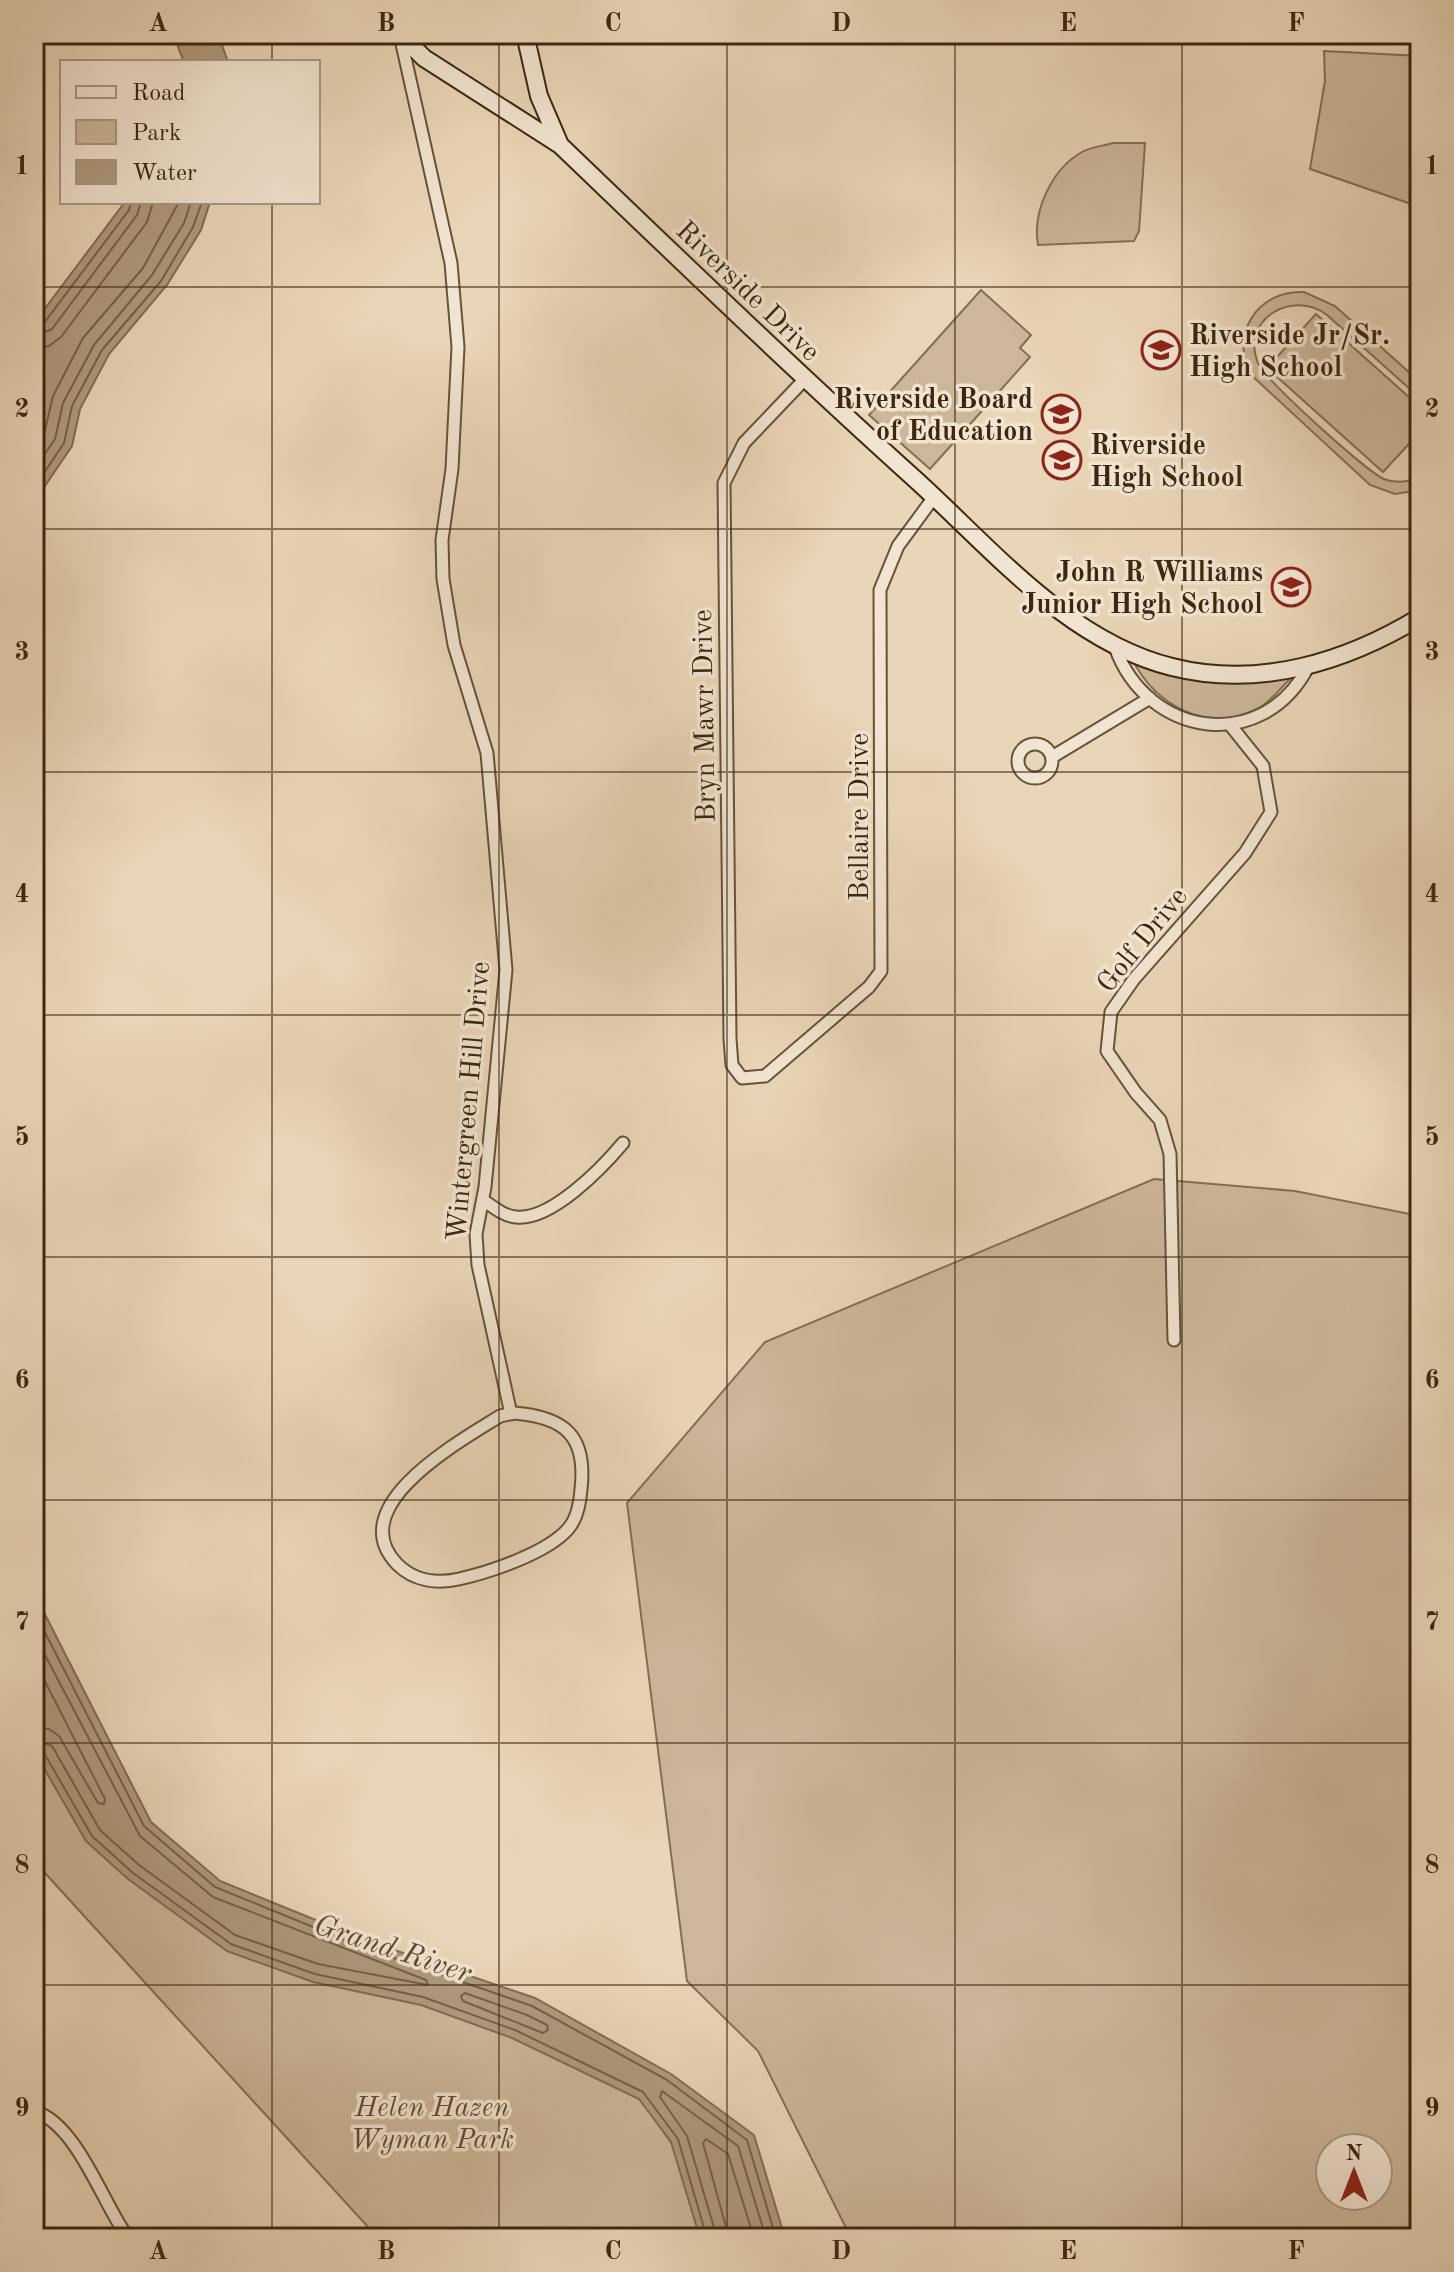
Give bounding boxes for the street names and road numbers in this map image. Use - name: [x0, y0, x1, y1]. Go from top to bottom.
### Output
- street label: Riverside Drive: [670, 217, 824, 367]
- street label: Bryn Mawr Drive: [690, 609, 722, 823]
- street label: Bellaire Drive: [847, 733, 875, 901]
- street label: Golf Drive: [1093, 883, 1194, 999]
- street label: Wintergreen Hill Drive: [444, 960, 496, 1242]

